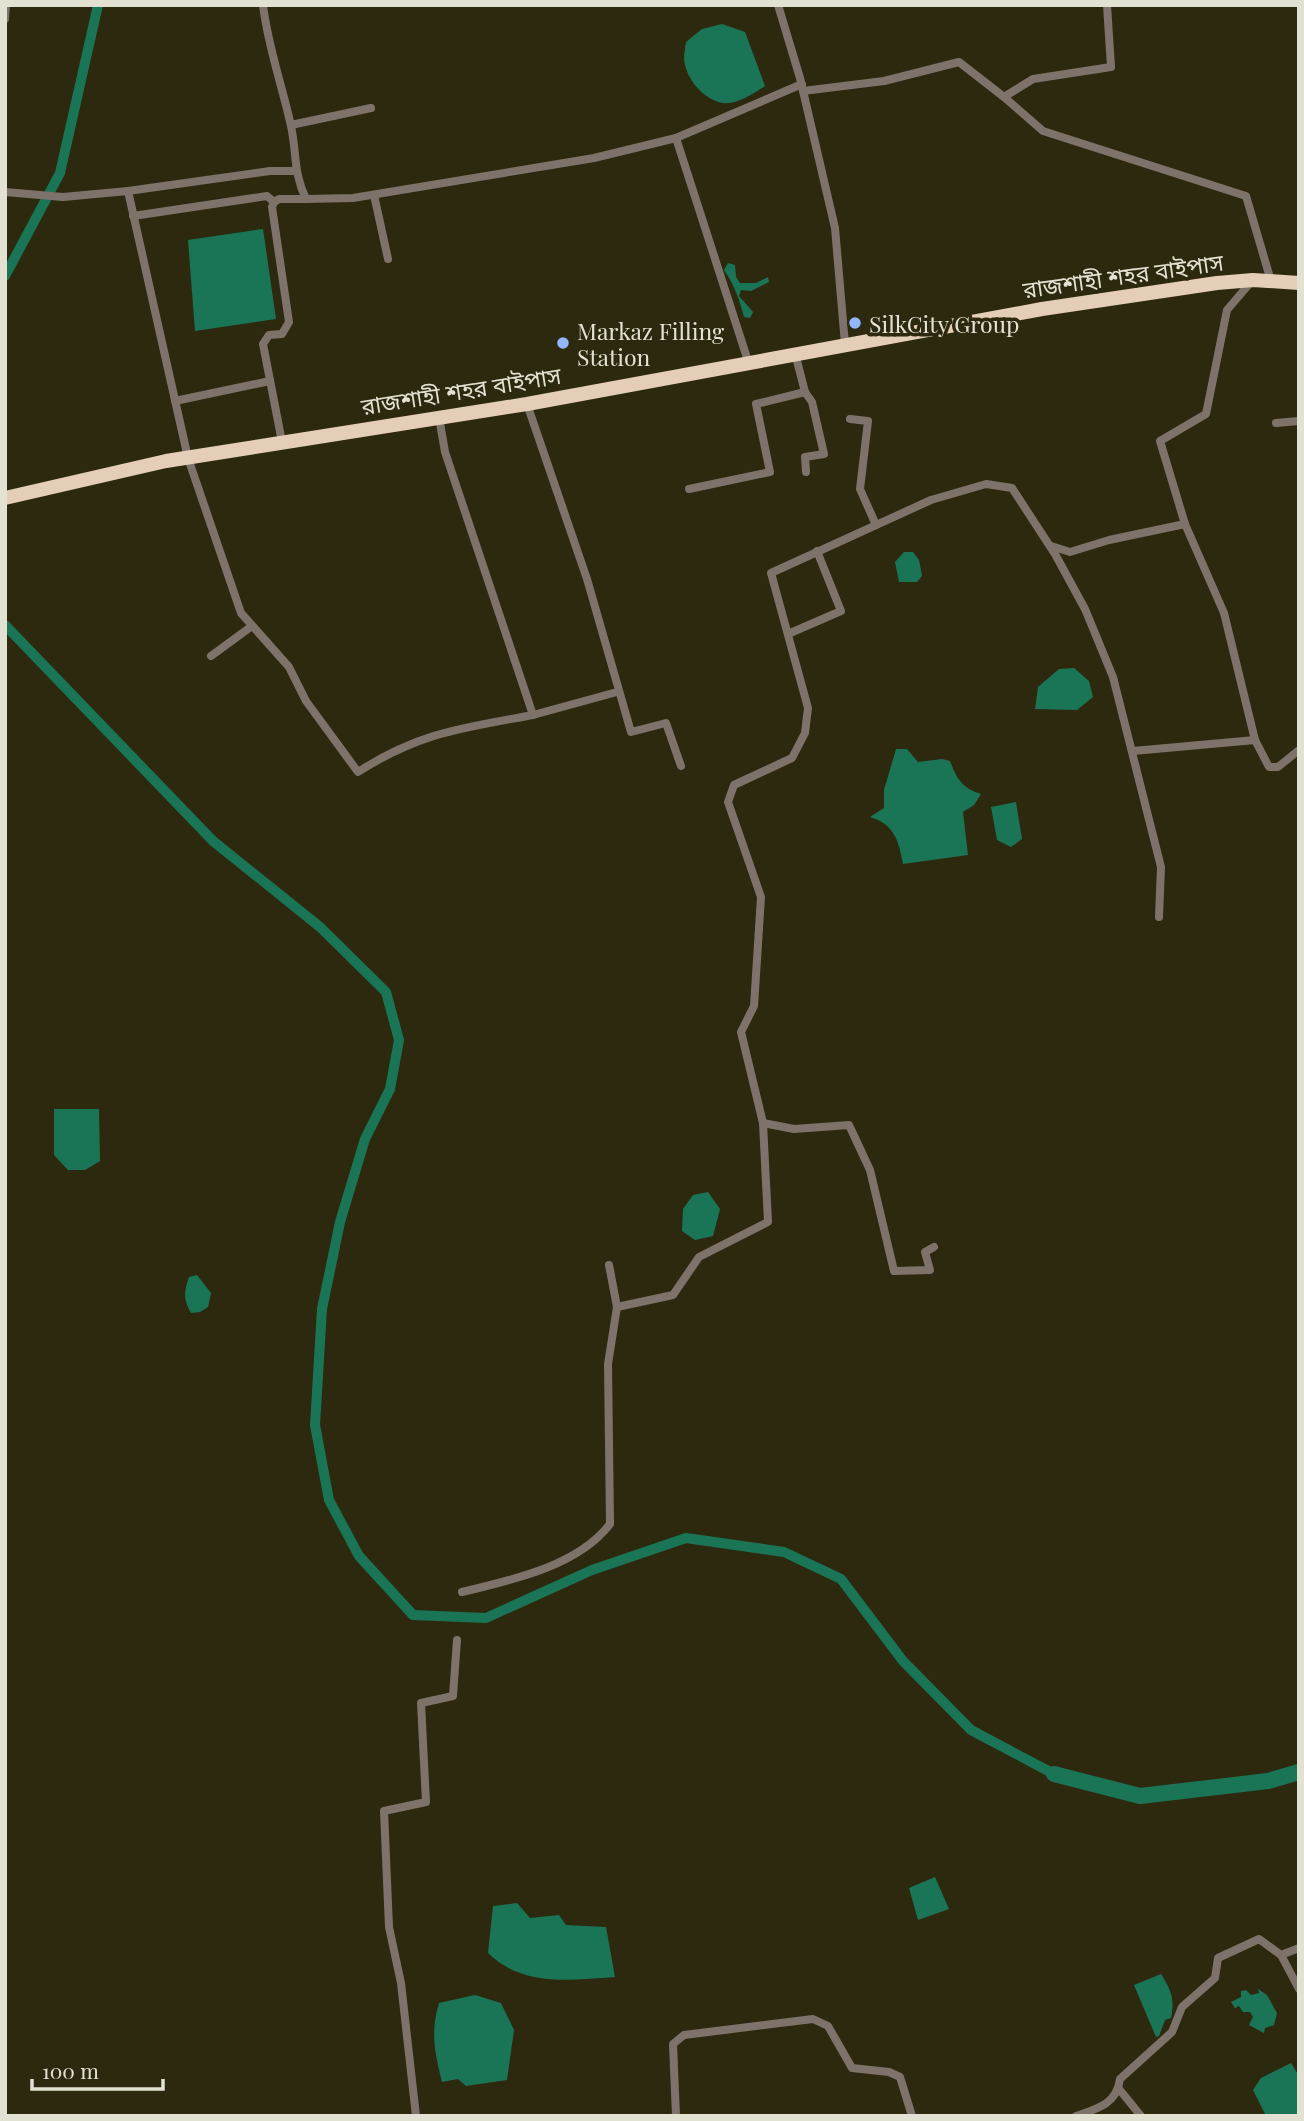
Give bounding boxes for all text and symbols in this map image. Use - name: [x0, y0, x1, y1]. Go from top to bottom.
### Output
- street label: রাজশাহী শহর বাইপাস: [1020, 246, 1226, 305]
- place label: SilkCity Group: [869, 308, 1019, 339]
- place label: Markaz Filling Station: [577, 315, 724, 372]
- marker: SilkCity Group: [847, 315, 863, 331]
- marker: Markaz Filling Station: [555, 335, 571, 351]
- street label: রাজশাহী শহর বাইপাস: [358, 359, 564, 421]
- scale bar: [32, 2048, 163, 2092]
- text: 100 m: [42, 2056, 99, 2084]

